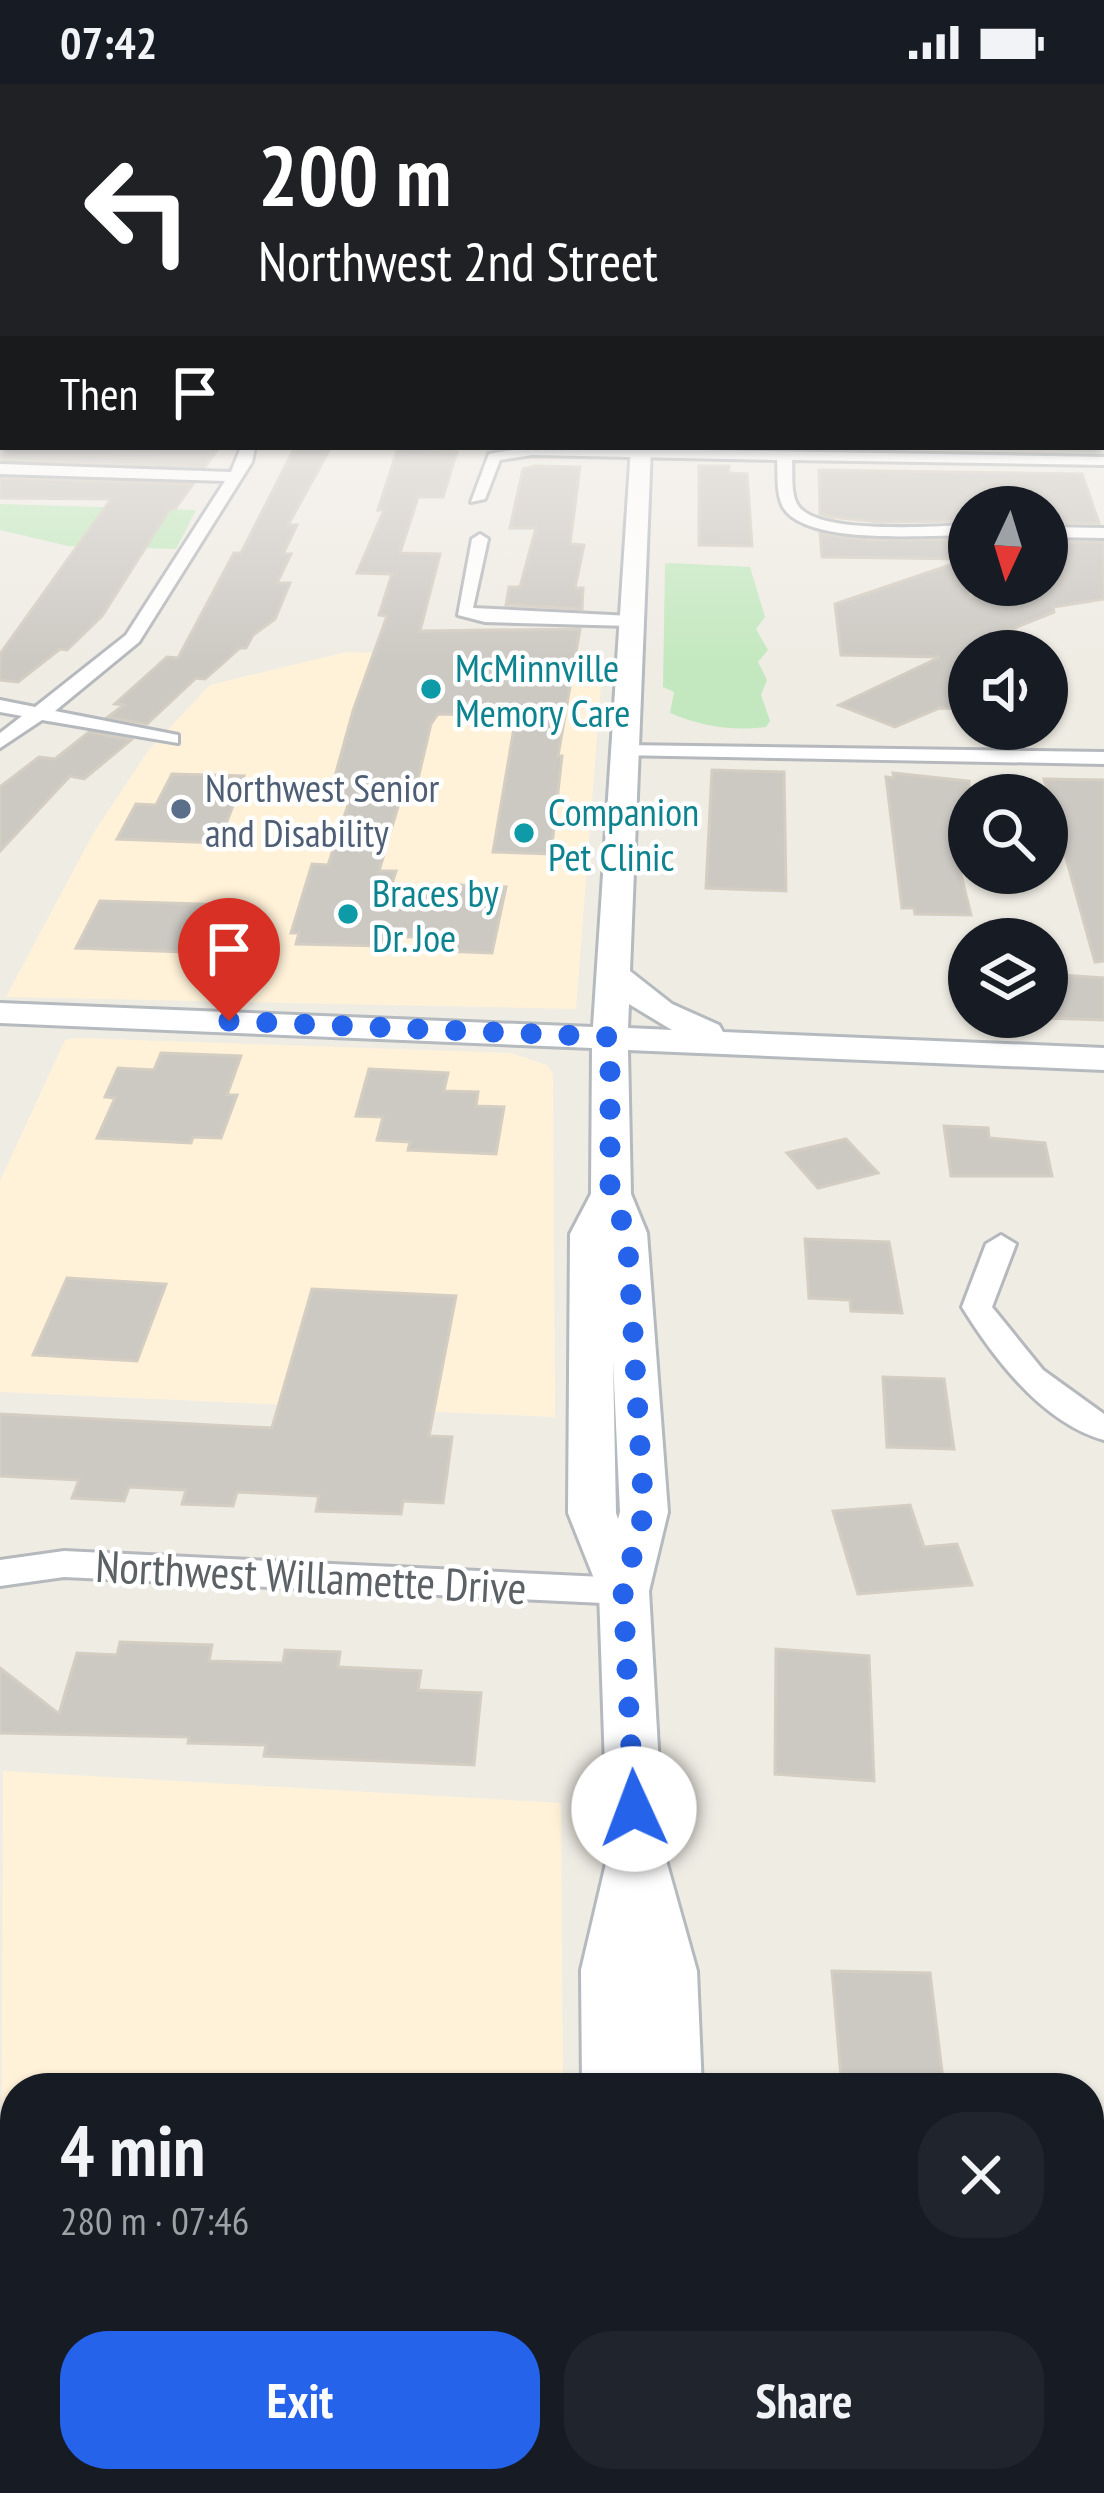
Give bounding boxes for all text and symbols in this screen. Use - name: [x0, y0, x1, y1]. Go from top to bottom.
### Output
- text: 07:42: [60, 13, 157, 71]
- text: 200 m: [258, 120, 451, 229]
- icon: left: [60, 132, 216, 288]
- text: Northwest 2nd Street: [258, 226, 658, 296]
- icon: arrive: [162, 360, 228, 426]
- text: Then: [60, 364, 138, 422]
- north arrow: [948, 486, 1068, 606]
- map controls: [948, 486, 1068, 1038]
- button: sound: [948, 630, 1068, 750]
- place label: McMinnville Memory Care: [455, 642, 630, 738]
- marker: McMinnville Memory Care: [418, 676, 444, 702]
- place label: Northwest Senior and Disability: [205, 762, 440, 858]
- button: search: [948, 774, 1068, 894]
- place label: Companion Pet Clinic: [548, 786, 699, 882]
- marker: Northwest Senior and Disability: [168, 796, 194, 822]
- marker: Companion Pet Clinic: [511, 820, 537, 846]
- place label: Braces by Dr. Joe: [372, 867, 499, 963]
- pin: [178, 898, 280, 1021]
- marker: Braces by Dr. Joe: [335, 901, 361, 927]
- icon: arrive: [196, 916, 262, 982]
- button: layers: [948, 918, 1068, 1038]
- street label: Northwest Willamette Drive: [94, 1536, 528, 1616]
- position arrow: [571, 1746, 697, 1872]
- text: 4 min: [60, 2103, 205, 2196]
- button: close: [918, 2112, 1044, 2238]
- text: 280 m · 07:46: [60, 2195, 249, 2246]
- button: Exit: [60, 2331, 540, 2469]
- button: Share: [564, 2331, 1044, 2469]

